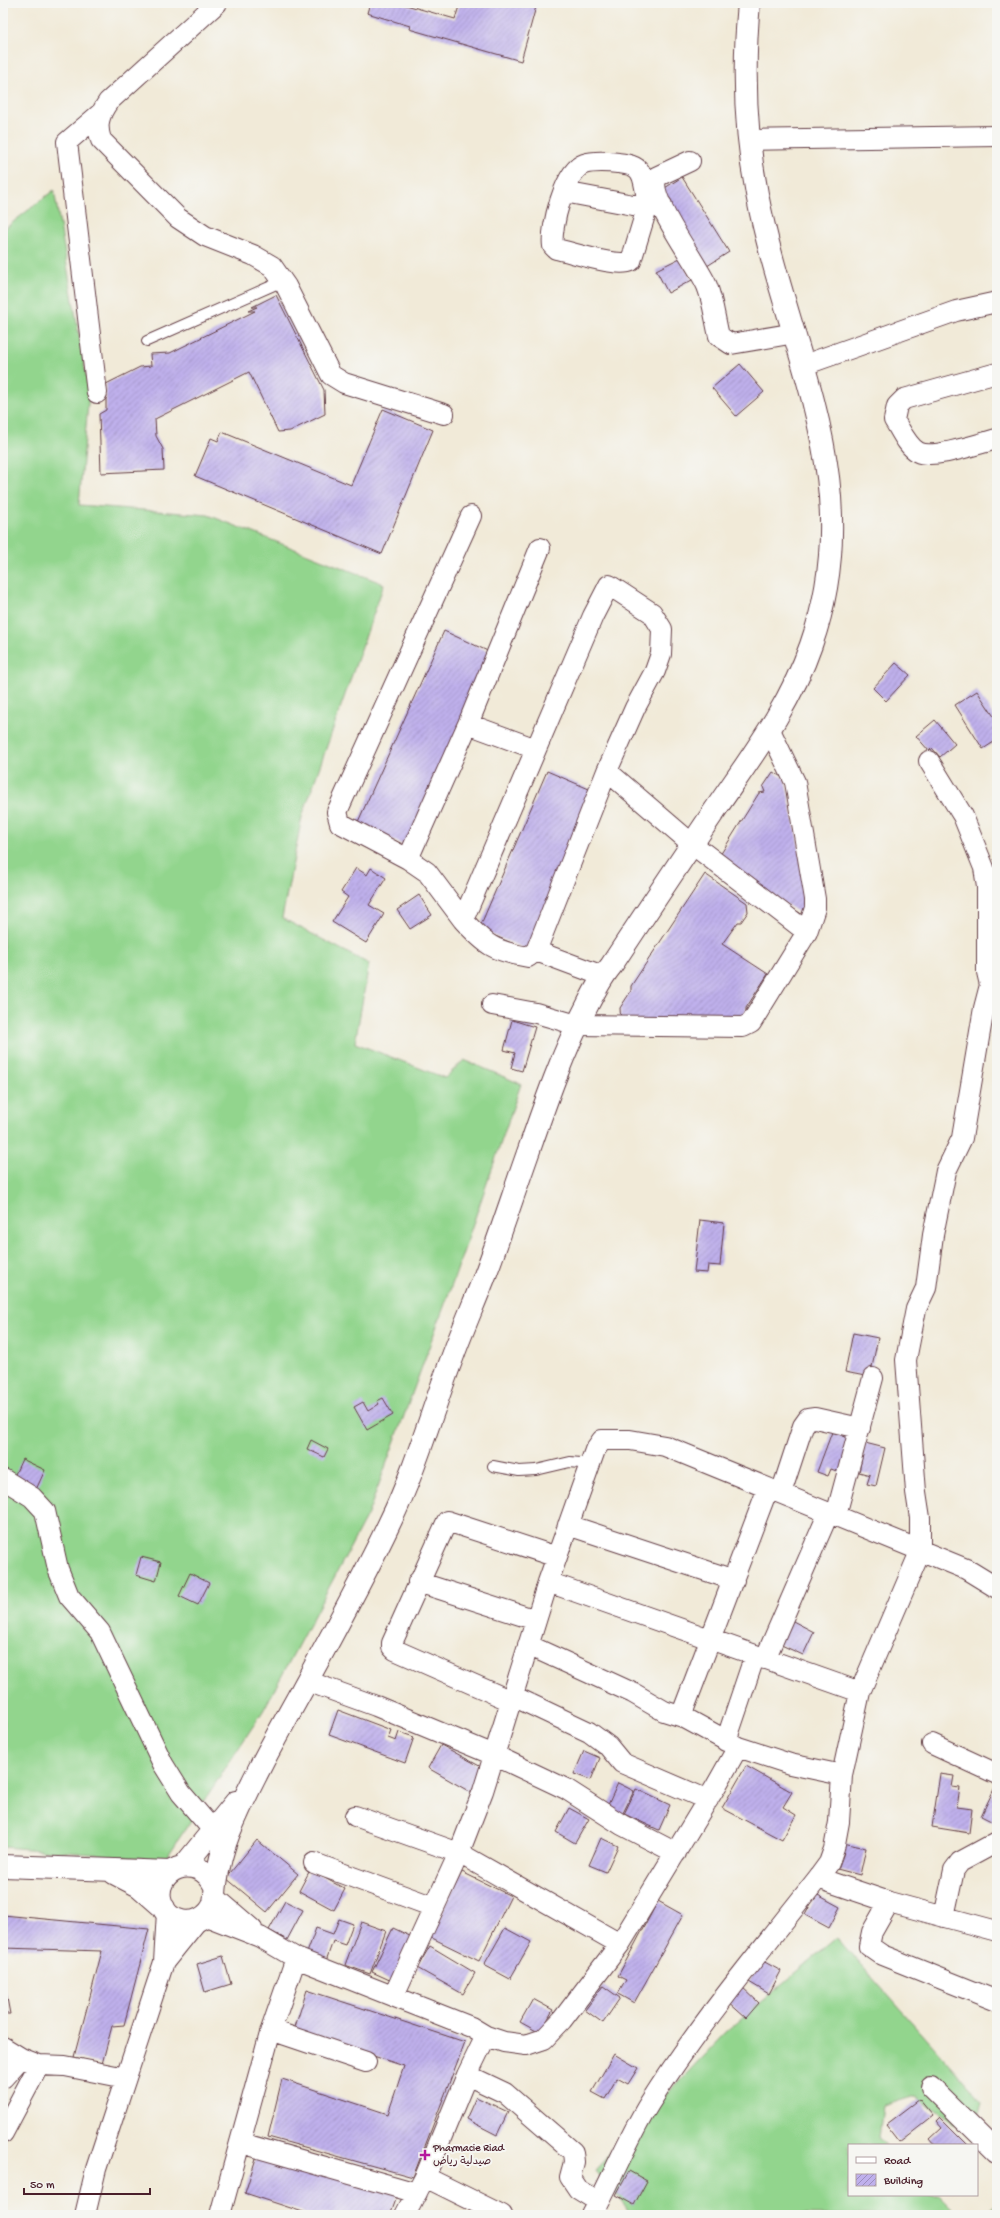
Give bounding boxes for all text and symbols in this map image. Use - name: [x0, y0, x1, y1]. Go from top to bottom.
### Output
- place label: Pharmacie Riad صيدلية رياض: [432, 2143, 506, 2168]
- legend: [848, 2144, 978, 2196]
- marker: Pharmacie Riad صيدلية رياض: [420, 2150, 430, 2160]
- text: Road: [884, 2155, 911, 2169]
- scale bar: [24, 2170, 150, 2196]
- text: Building: [883, 2175, 923, 2189]
- text: 50 m: [30, 2179, 55, 2193]

